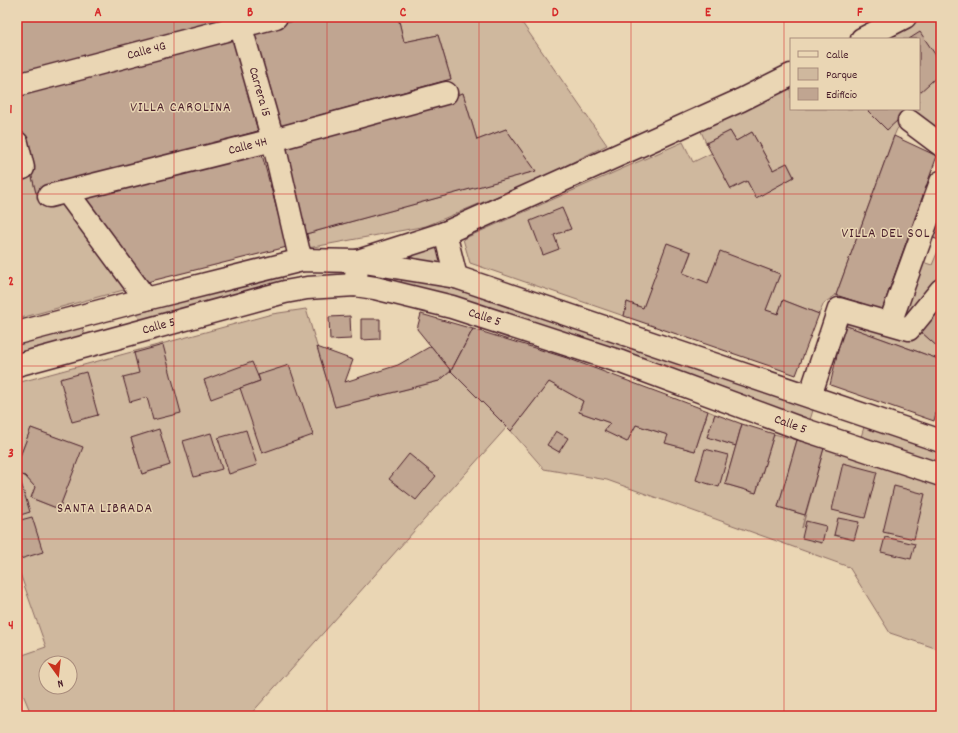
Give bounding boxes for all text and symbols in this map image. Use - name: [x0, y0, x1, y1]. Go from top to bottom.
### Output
- text: A: [94, 4, 102, 23]
- text: B: [247, 4, 253, 23]
- text: C: [400, 4, 407, 23]
- text: D: [552, 4, 559, 23]
- text: E: [705, 4, 712, 23]
- text: F: [857, 4, 863, 23]
- street label: Calle 4G: [125, 37, 168, 65]
- legend: [790, 38, 920, 110]
- text: Calle: [826, 47, 849, 64]
- street label: Carrera 15: [243, 65, 275, 119]
- text: Parque: [826, 67, 857, 84]
- text: Edificio: [826, 87, 857, 104]
- district label: VILLA CAROLINA: [130, 98, 232, 118]
- text: 1: [10, 101, 13, 120]
- street label: Calle 4H: [226, 132, 269, 160]
- district label: VILLA DEL SOL: [842, 224, 930, 244]
- text: 2: [8, 273, 14, 292]
- street label: Calle 5: [466, 303, 503, 332]
- street label: Calle 5: [140, 313, 177, 340]
- street label: Calle 5: [771, 410, 809, 439]
- text: 3: [8, 445, 14, 464]
- district label: SANTA LIBRADA: [57, 499, 153, 519]
- text: 4: [8, 617, 14, 636]
- north arrow: [38, 655, 78, 695]
- text: N: [55, 674, 65, 691]

